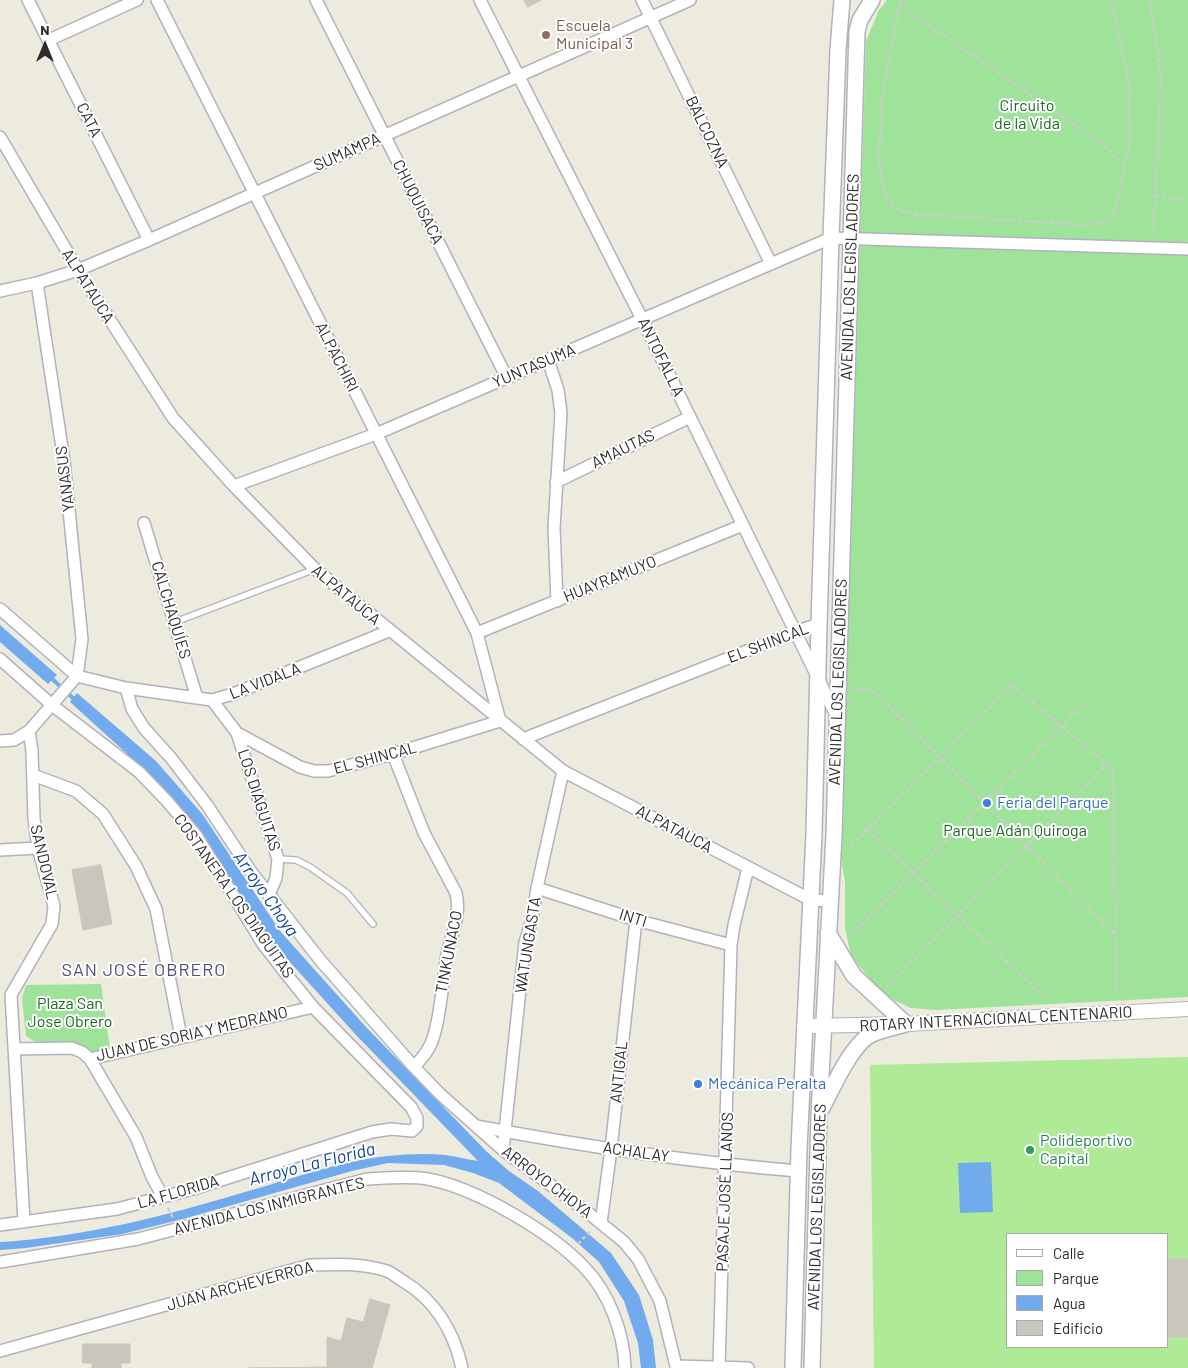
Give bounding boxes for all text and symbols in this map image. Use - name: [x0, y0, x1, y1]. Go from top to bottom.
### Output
- place label: Escuela Municipal 3: [556, 16, 633, 54]
- north arrow: [20, 20, 70, 70]
- text: N: [40, 21, 50, 38]
- marker: Escuela Municipal 3: [540, 29, 552, 41]
- street label: BALCOZNA: [681, 93, 733, 171]
- park label: Circuito de la Vida: [994, 96, 1060, 134]
- street label: CATA: [72, 99, 106, 141]
- street label: SUMAMPA: [311, 129, 383, 175]
- street label: CHUQUISACA: [388, 157, 448, 247]
- street label: AVENIDA LOS LEGISLADORES: [837, 173, 863, 381]
- street label: ALPATAUCA: [58, 245, 118, 327]
- street label: ANTOFALLA: [634, 314, 688, 400]
- street label: ALPACHIRI: [311, 319, 363, 395]
- street label: YUNTASUMA: [490, 340, 578, 392]
- street label: AMAUTAS: [588, 426, 658, 472]
- street label: YANASUS: [51, 445, 79, 513]
- street label: HUAYRAMUYO: [561, 552, 659, 606]
- street label: CALCHAQUÍES: [147, 559, 195, 661]
- street label: ALPATAUCA: [308, 561, 384, 629]
- street label: AVENIDA LOS LEGISLADORES: [825, 578, 851, 786]
- street label: EL SHINCAL: [725, 619, 811, 667]
- street label: LA VIDALA: [227, 659, 303, 703]
- street label: EL SHINCAL: [331, 738, 419, 778]
- street label: LOS DIAGUITAS: [233, 747, 285, 853]
- place label: Feria del Parque: [997, 793, 1109, 813]
- marker: Feria del Parque: [981, 797, 993, 809]
- street label: ALPATAUCA: [632, 801, 716, 857]
- street label: COSTANERA LOS DIAGUITAS: [170, 810, 298, 982]
- park label: Parque Adán Quiroga: [943, 821, 1087, 841]
- street label: SANDOVAL: [26, 823, 62, 901]
- water label: Arroyo Choya: [229, 847, 303, 941]
- street label: WATUNGASTA: [511, 895, 545, 995]
- street label: INTI: [617, 905, 649, 931]
- street label: TINKUNACO: [432, 909, 466, 995]
- district label: SAN JOSÉ OBRERO: [60, 959, 228, 981]
- park label: Plaza San Jose Obrero: [28, 994, 112, 1032]
- street label: ROTARY INTERNACIONAL CENTENARIO: [859, 1002, 1133, 1036]
- street label: JUAN DE SORIA Y MEDRANO: [94, 1003, 290, 1065]
- street label: ANTIGAL: [606, 1040, 632, 1104]
- place label: Mecánica Peralta: [708, 1074, 826, 1094]
- marker: Mecánica Peralta: [692, 1078, 704, 1090]
- street label: AVENIDA LOS LEGISLADORES: [804, 1103, 830, 1311]
- street label: PASAJE JOSÉ LLANOS: [713, 1112, 737, 1272]
- place label: Polideportivo Capital: [1040, 1131, 1132, 1169]
- water label: Arroyo La Florida: [247, 1138, 377, 1190]
- street label: ACHALAY: [602, 1138, 670, 1166]
- street label: ARROYO CHOYA: [498, 1142, 596, 1222]
- marker: Polideportivo Capital: [1024, 1144, 1036, 1156]
- street label: LA FLORIDA: [135, 1171, 221, 1213]
- street label: AVENIDA LOS INMIGRANTES: [172, 1173, 366, 1239]
- legend: [1006, 1233, 1168, 1348]
- text: Calle: [1053, 1244, 1085, 1262]
- street label: JUAN ARCHEVERROA: [165, 1257, 315, 1315]
- text: Parque: [1053, 1269, 1099, 1287]
- text: Agua: [1053, 1294, 1086, 1312]
- text: Edificio: [1053, 1319, 1103, 1337]

